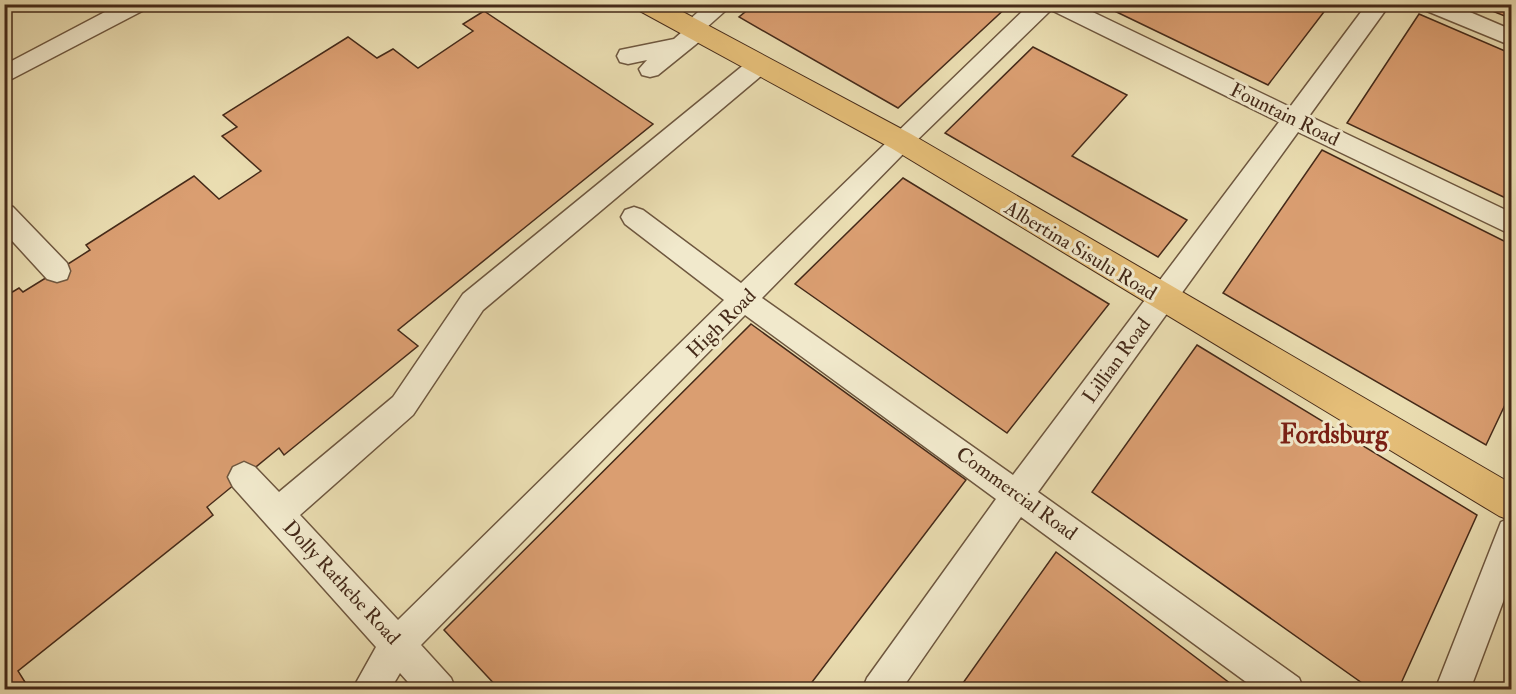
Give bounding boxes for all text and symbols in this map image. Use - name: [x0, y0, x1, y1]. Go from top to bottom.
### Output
- street label: Fountain Road: [1226, 77, 1344, 152]
- street label: Albertina Sisulu Road: [999, 195, 1161, 306]
- street label: High Road: [681, 283, 761, 363]
- street label: Lillian Road: [1077, 312, 1156, 408]
- district label: Fordsburg: [1280, 419, 1389, 452]
- street label: Commercial Road: [951, 441, 1082, 546]
- street label: Dolly Rathebe Road: [278, 515, 406, 650]

